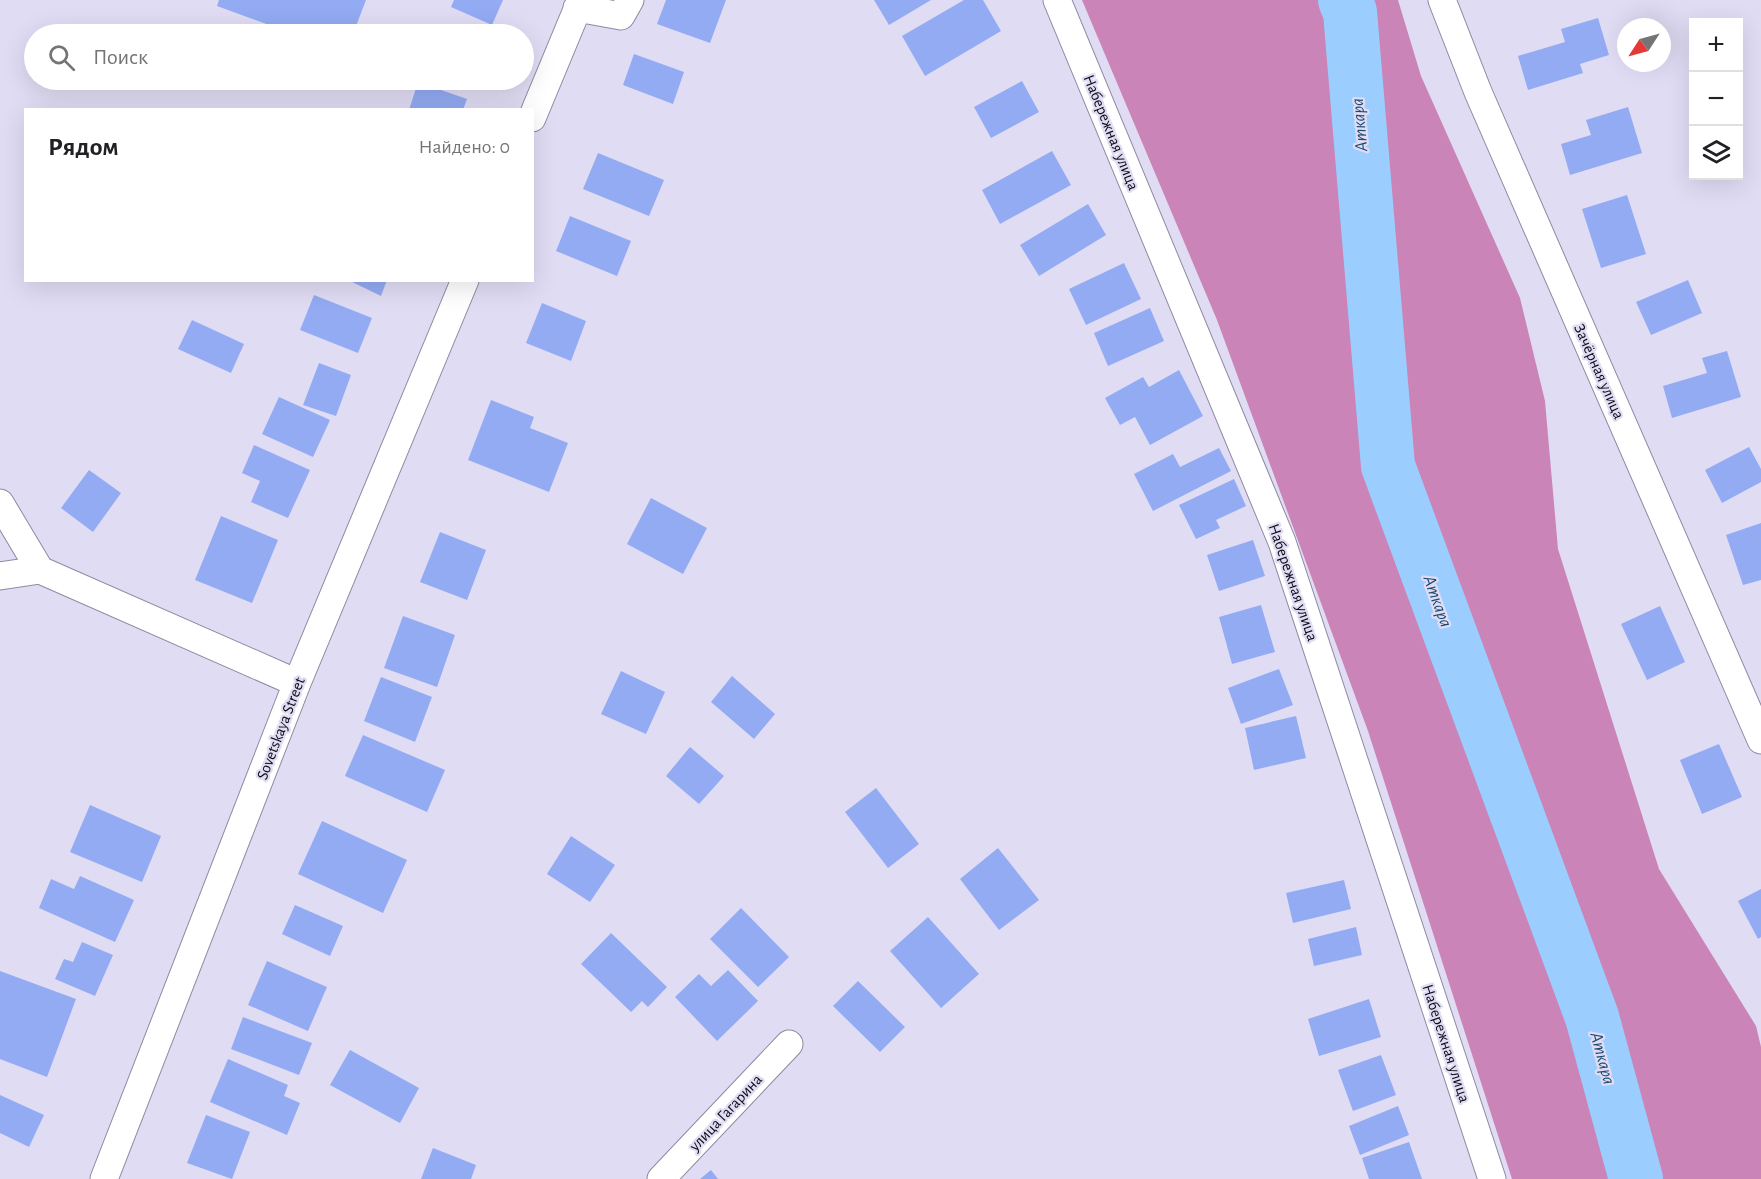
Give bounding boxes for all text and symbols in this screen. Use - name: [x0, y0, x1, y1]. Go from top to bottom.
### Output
- north arrow: [1617, 18, 1671, 72]
- map controls: [1689, 18, 1743, 180]
- button: +: [1689, 18, 1743, 72]
- search box: [24, 24, 534, 90]
- icon: search: [45, 41, 78, 74]
- text: Поиск: [93, 46, 148, 68]
- street label: Набережная улица: [1080, 72, 1142, 193]
- button: −: [1689, 72, 1743, 126]
- water label: Аткара: [1349, 97, 1371, 153]
- button: layers: [1689, 126, 1743, 180]
- text: Рядом: [48, 134, 119, 160]
- text: Найдено: 0: [419, 137, 510, 157]
- street label: Зачёрная улица: [1570, 322, 1627, 422]
- street label: Набережная улица: [1264, 521, 1321, 644]
- water label: Аткара: [1419, 572, 1455, 630]
- street label: Sovetskaya Street: [254, 675, 309, 782]
- street label: Набережная улица: [1418, 982, 1473, 1105]
- water label: Аткара: [1586, 1029, 1618, 1087]
- street label: улица Гагарина: [686, 1071, 766, 1156]

